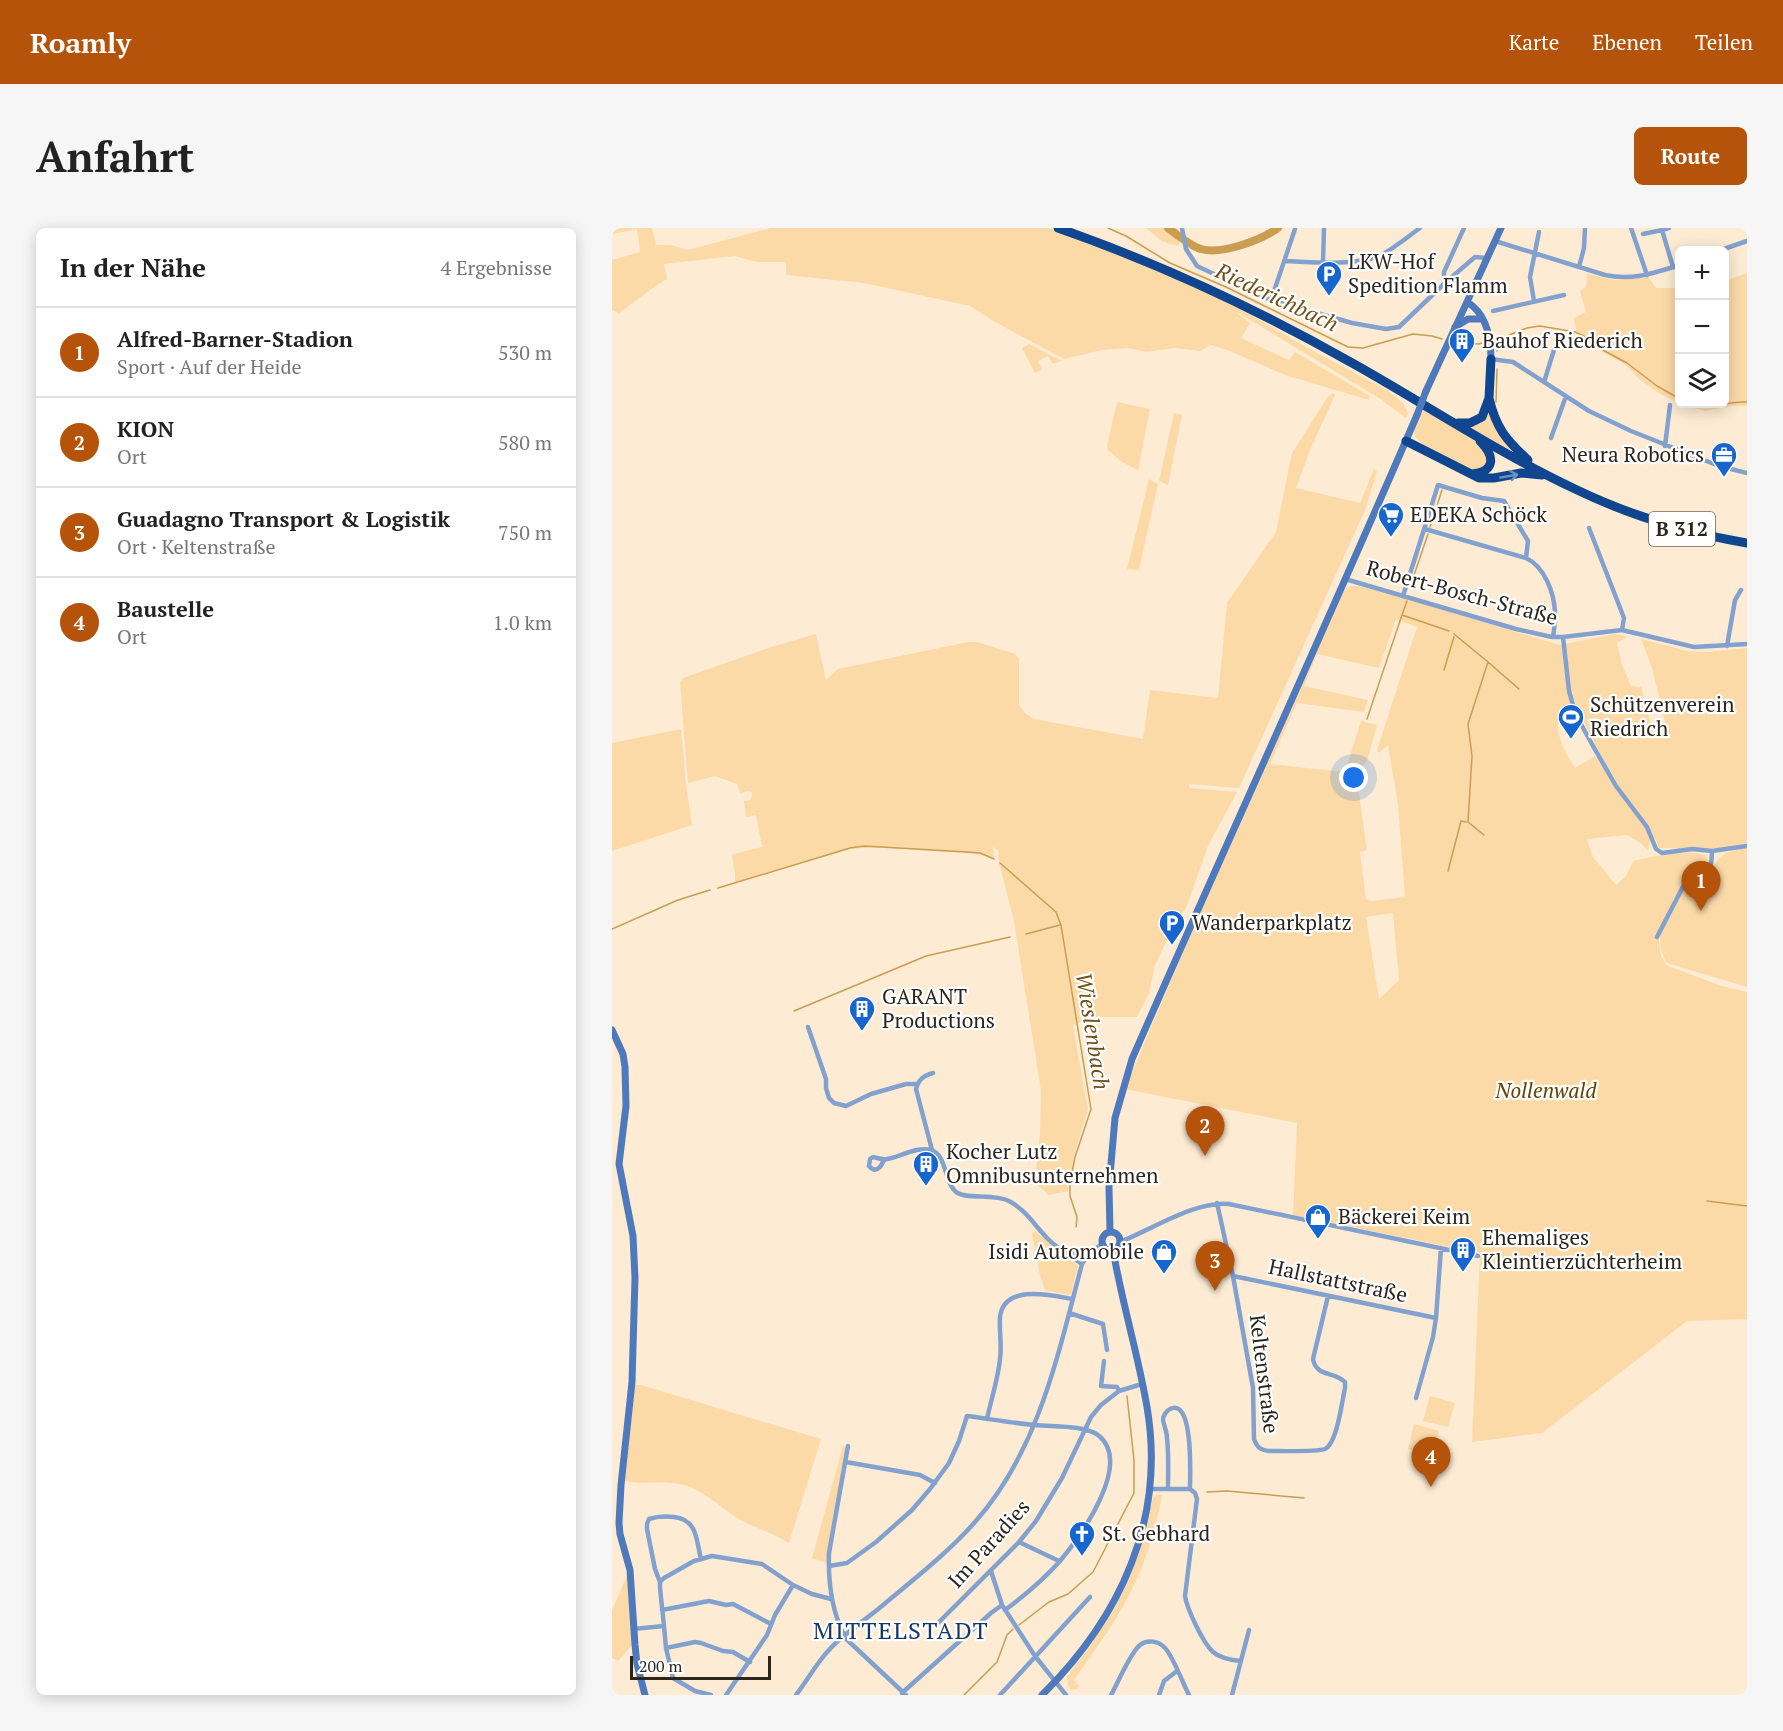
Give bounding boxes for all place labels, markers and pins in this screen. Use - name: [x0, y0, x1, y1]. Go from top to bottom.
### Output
- place label: LKW-Hof Spedition Flamm: [1348, 247, 1508, 299]
- parking icon: LKW-Hof Spedition Flamm: [1314, 259, 1344, 297]
- building icon: Bauhof Riederich: [1447, 326, 1477, 364]
- place label: Bauhof Riederich: [1482, 326, 1643, 354]
- place label: Neura Robotics: [1562, 440, 1704, 468]
- office icon: Neura Robotics: [1709, 440, 1739, 478]
- supermarket icon: EDEKA Schöck: [1376, 500, 1406, 538]
- place label: EDEKA Schöck: [1410, 500, 1547, 528]
- place label: Schützenverein Riedrich: [1590, 690, 1735, 742]
- sports icon: Schützenverein Riedrich: [1556, 702, 1586, 740]
- pin: 1: [1682, 862, 1720, 911]
- parking icon: Wanderparkplatz: [1157, 908, 1187, 946]
- place label: Wanderparkplatz: [1192, 908, 1352, 936]
- place label: GARANT Productions: [882, 982, 995, 1034]
- building icon: GARANT Productions: [847, 994, 877, 1032]
- pin: 2: [1186, 1106, 1224, 1156]
- place label: Kocher Lutz Omnibusunternehmen: [946, 1137, 1159, 1189]
- building icon: Kocher Lutz Omnibusunternehmen: [911, 1149, 941, 1187]
- shop icon: Bäckerei Keim: [1303, 1202, 1333, 1240]
- place label: Bäckerei Keim: [1338, 1202, 1470, 1230]
- place label: Ehemaliges Kleintierzüchterheim: [1482, 1223, 1682, 1275]
- building icon: Ehemaliges Kleintierzüchterheim: [1448, 1235, 1478, 1273]
- place label: Isidi Automobile: [988, 1237, 1144, 1265]
- shop icon: Isidi Automobile: [1149, 1237, 1179, 1275]
- pin: 3: [1196, 1242, 1234, 1291]
- pin: 4: [1412, 1438, 1450, 1487]
- church icon: St. Gebhard: [1067, 1519, 1097, 1557]
- place label: St. Gebhard: [1102, 1519, 1211, 1547]

